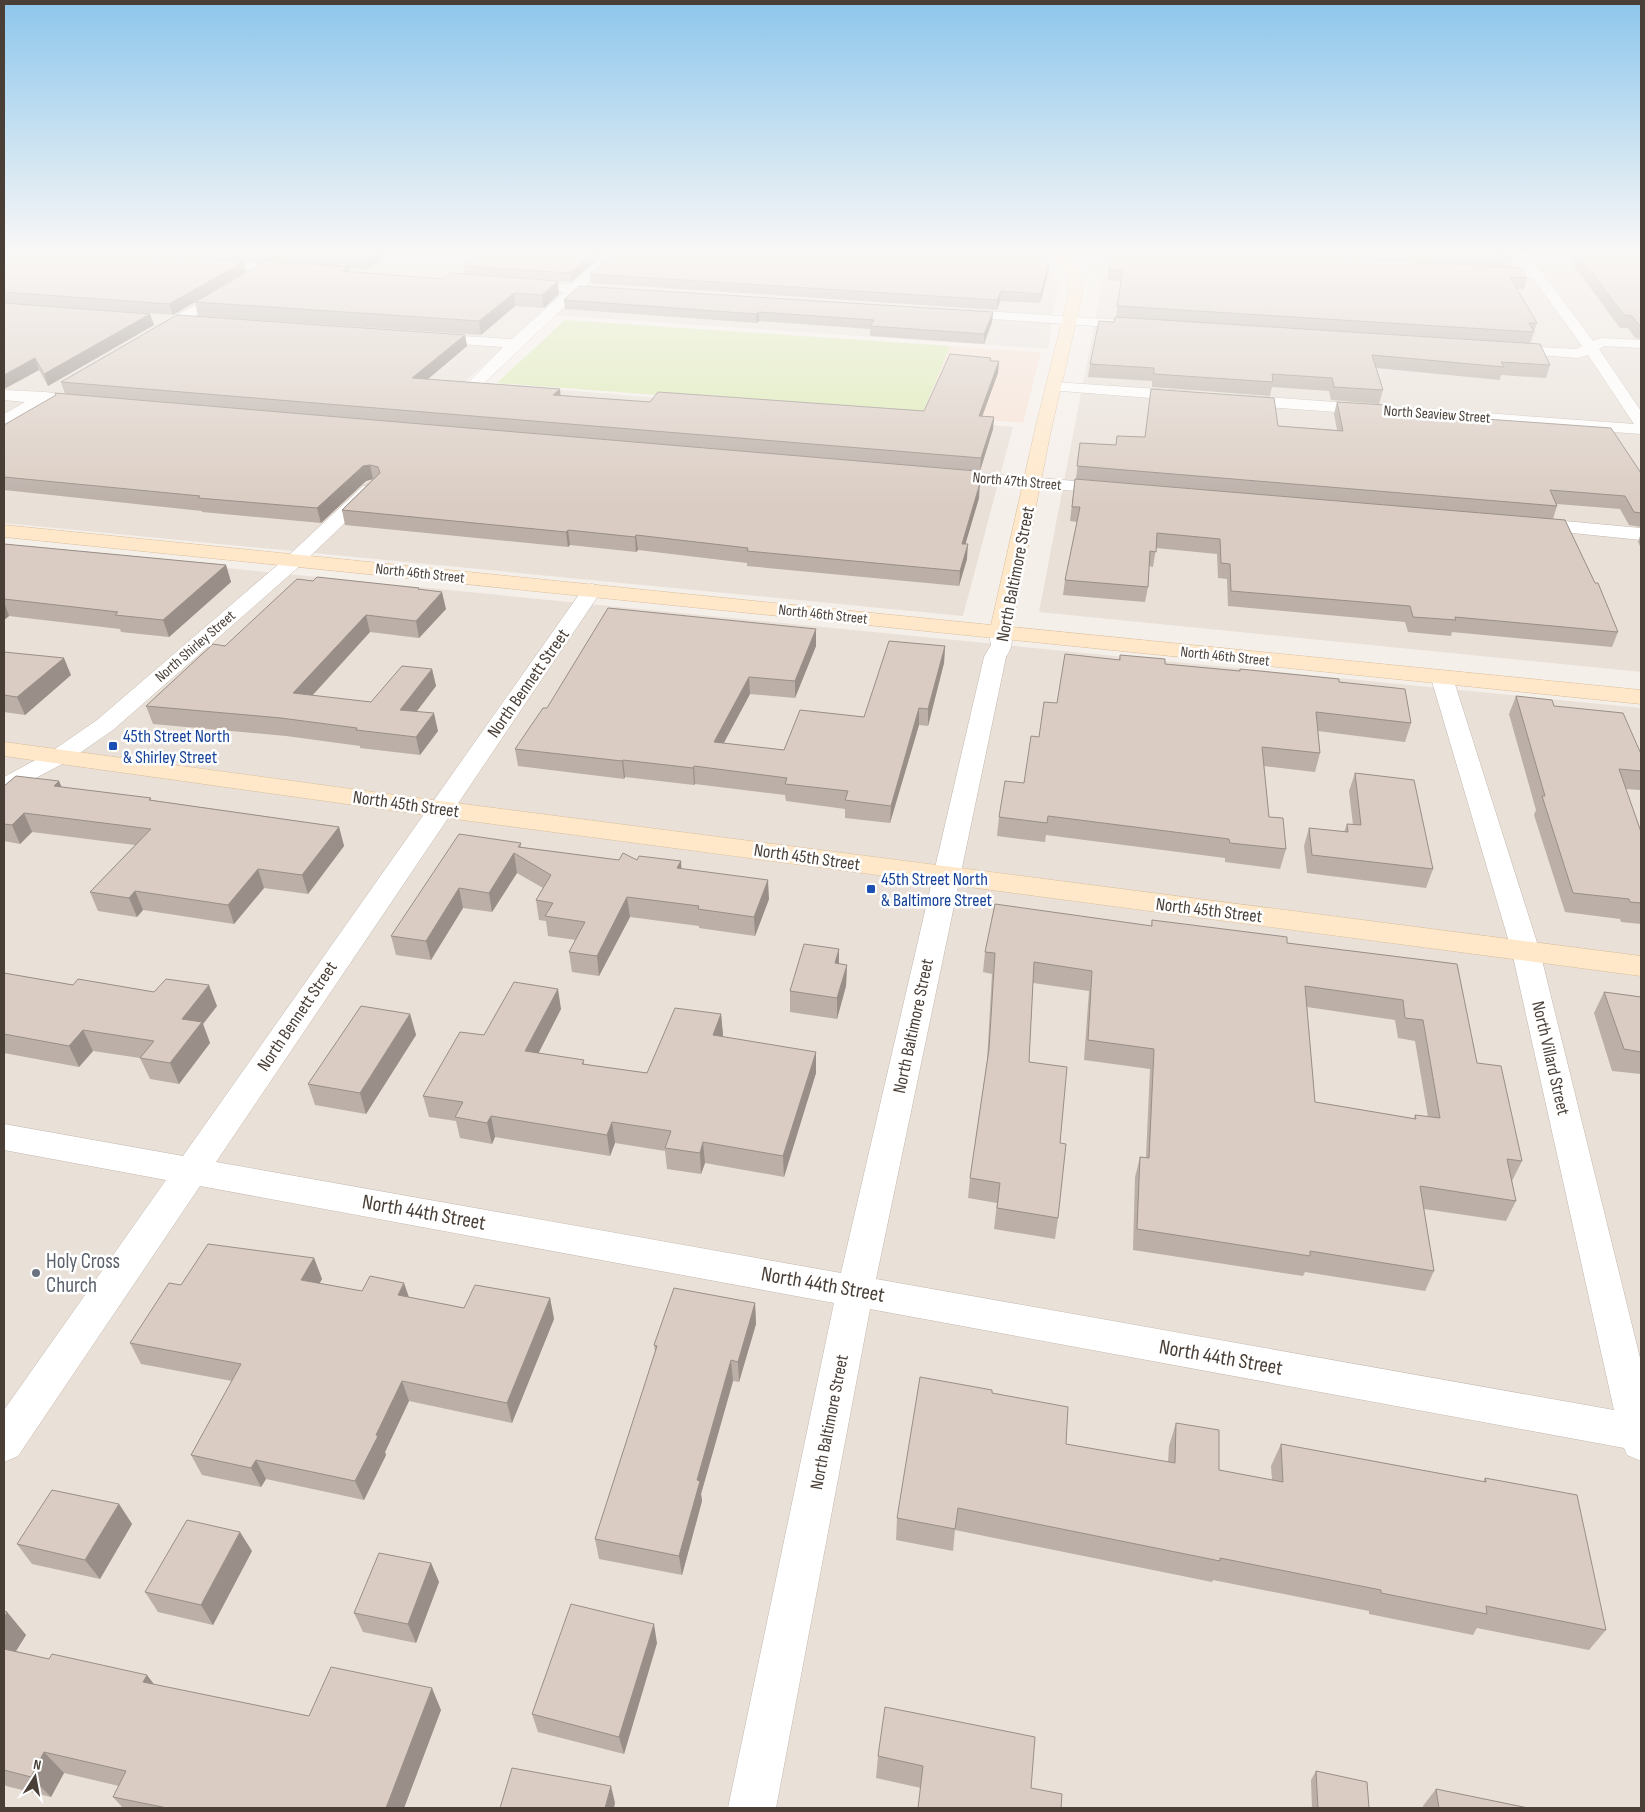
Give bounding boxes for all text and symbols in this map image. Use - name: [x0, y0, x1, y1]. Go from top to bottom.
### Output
- street label: North Seaview Street: [1383, 401, 1491, 428]
- street label: North 47th Street: [972, 468, 1063, 495]
- street label: North Baltimore Street: [992, 504, 1039, 643]
- street label: North 46th Street: [374, 559, 466, 588]
- street label: North 46th Street: [777, 600, 869, 629]
- street label: North Shirley Street: [151, 606, 240, 686]
- street label: North Bennett Street: [483, 625, 574, 742]
- street label: North 46th Street: [1179, 642, 1271, 671]
- place label: 45th Street North & Shirley Street: [123, 726, 230, 768]
- marker: 45th Street North & Shirley Street: [107, 740, 119, 752]
- street label: North 45th Street: [352, 787, 461, 822]
- street label: North 45th Street: [753, 840, 862, 875]
- place label: 45th Street North & Baltimore Street: [881, 869, 993, 911]
- marker: 45th Street North & Baltimore Street: [865, 883, 877, 895]
- street label: North 45th Street: [1155, 894, 1264, 927]
- street label: North Baltimore Street: [889, 956, 938, 1095]
- street label: North Bennett Street: [253, 957, 342, 1075]
- street label: North Villard Street: [1527, 999, 1574, 1118]
- street label: North 44th Street: [360, 1189, 488, 1236]
- place label: Holy Cross Church: [46, 1249, 120, 1298]
- street label: North 44th Street: [759, 1261, 887, 1308]
- marker: Holy Cross Church: [30, 1267, 42, 1279]
- street label: North 44th Street: [1157, 1334, 1285, 1381]
- street label: North Baltimore Street: [806, 1352, 853, 1491]
- north arrow: [10, 1752, 60, 1802]
- text: N: [32, 1756, 43, 1774]

